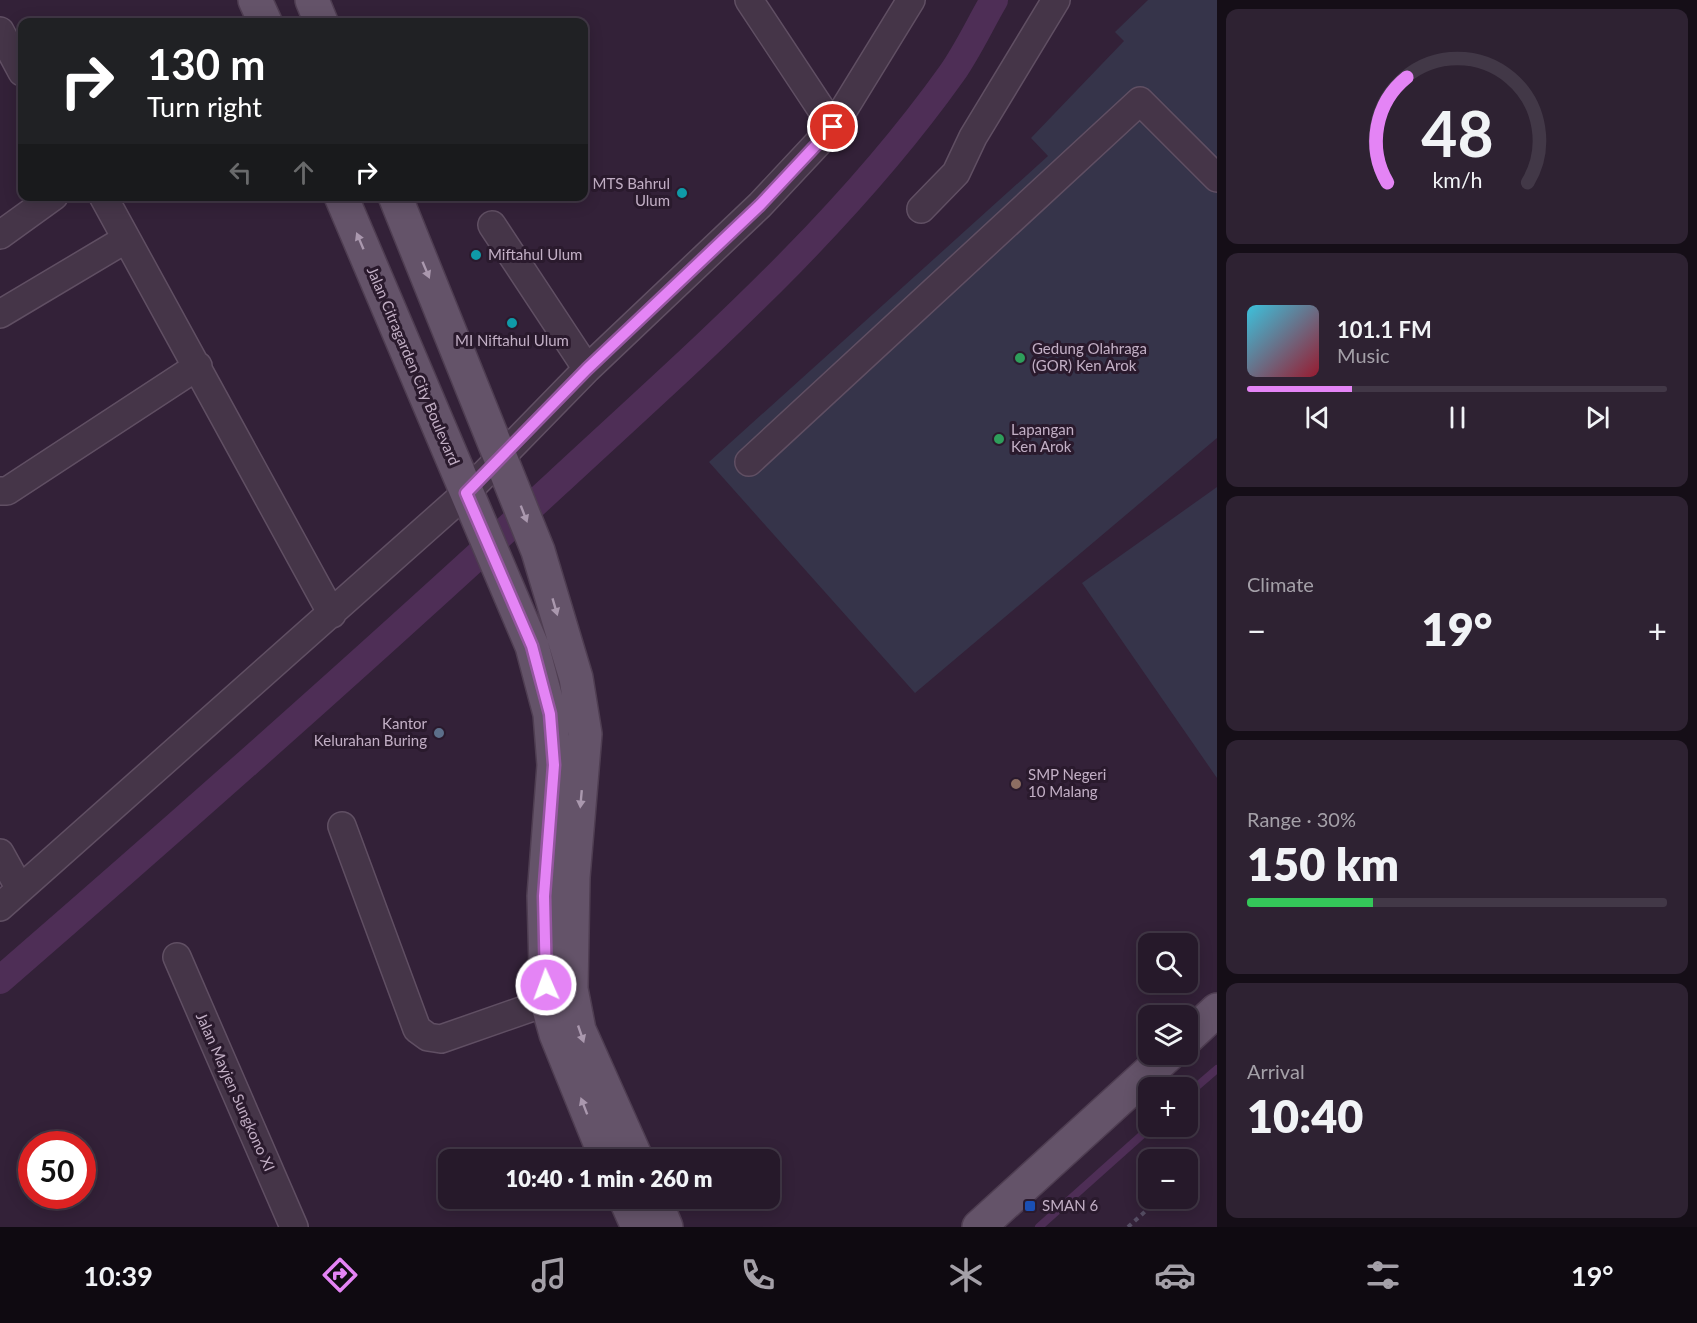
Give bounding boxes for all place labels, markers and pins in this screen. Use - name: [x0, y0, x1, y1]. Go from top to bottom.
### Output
- pin: [807, 101, 858, 152]
- place label: MTS Bahrul Ulum: [593, 174, 670, 209]
- marker: MTS Bahrul Ulum: [675, 186, 689, 200]
- place label: Miftahul Ulum: [488, 245, 582, 263]
- marker: Miftahul Ulum: [469, 248, 483, 262]
- marker: MI Niftahul Ulum: [505, 316, 519, 330]
- place label: MI Niftahul Ulum: [455, 331, 569, 349]
- place label: Gedung Olahraga (GOR) Ken Arok: [1032, 339, 1147, 374]
- marker: Gedung Olahraga (GOR) Ken Arok: [1013, 351, 1027, 365]
- place label: Lapangan Ken Arok: [1011, 420, 1074, 455]
- marker: Lapangan Ken Arok: [992, 432, 1006, 446]
- place label: Kantor Kelurahan Buring: [314, 714, 428, 749]
- marker: Kantor Kelurahan Buring: [432, 726, 446, 740]
- place label: SMP Negeri 10 Malang: [1028, 765, 1106, 800]
- marker: SMP Negeri 10 Malang: [1009, 777, 1023, 791]
- place label: SMAN 6: [1042, 1196, 1099, 1214]
- marker: SMAN 6: [1023, 1199, 1037, 1213]

